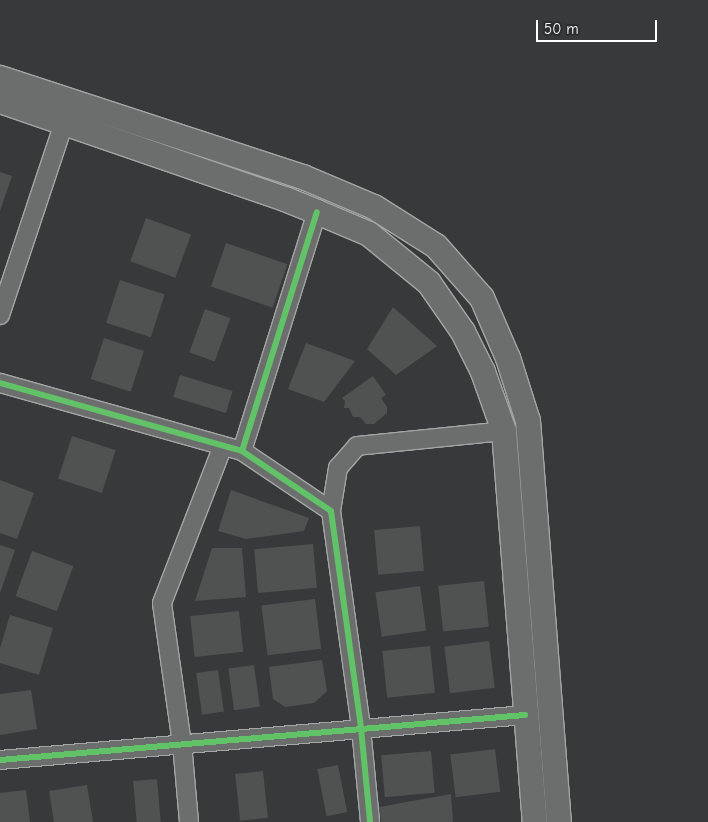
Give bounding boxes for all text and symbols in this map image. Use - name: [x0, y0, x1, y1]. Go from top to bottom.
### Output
- scale bar: [538, 10, 659, 42]
- text: 50 m: [544, 20, 579, 38]

